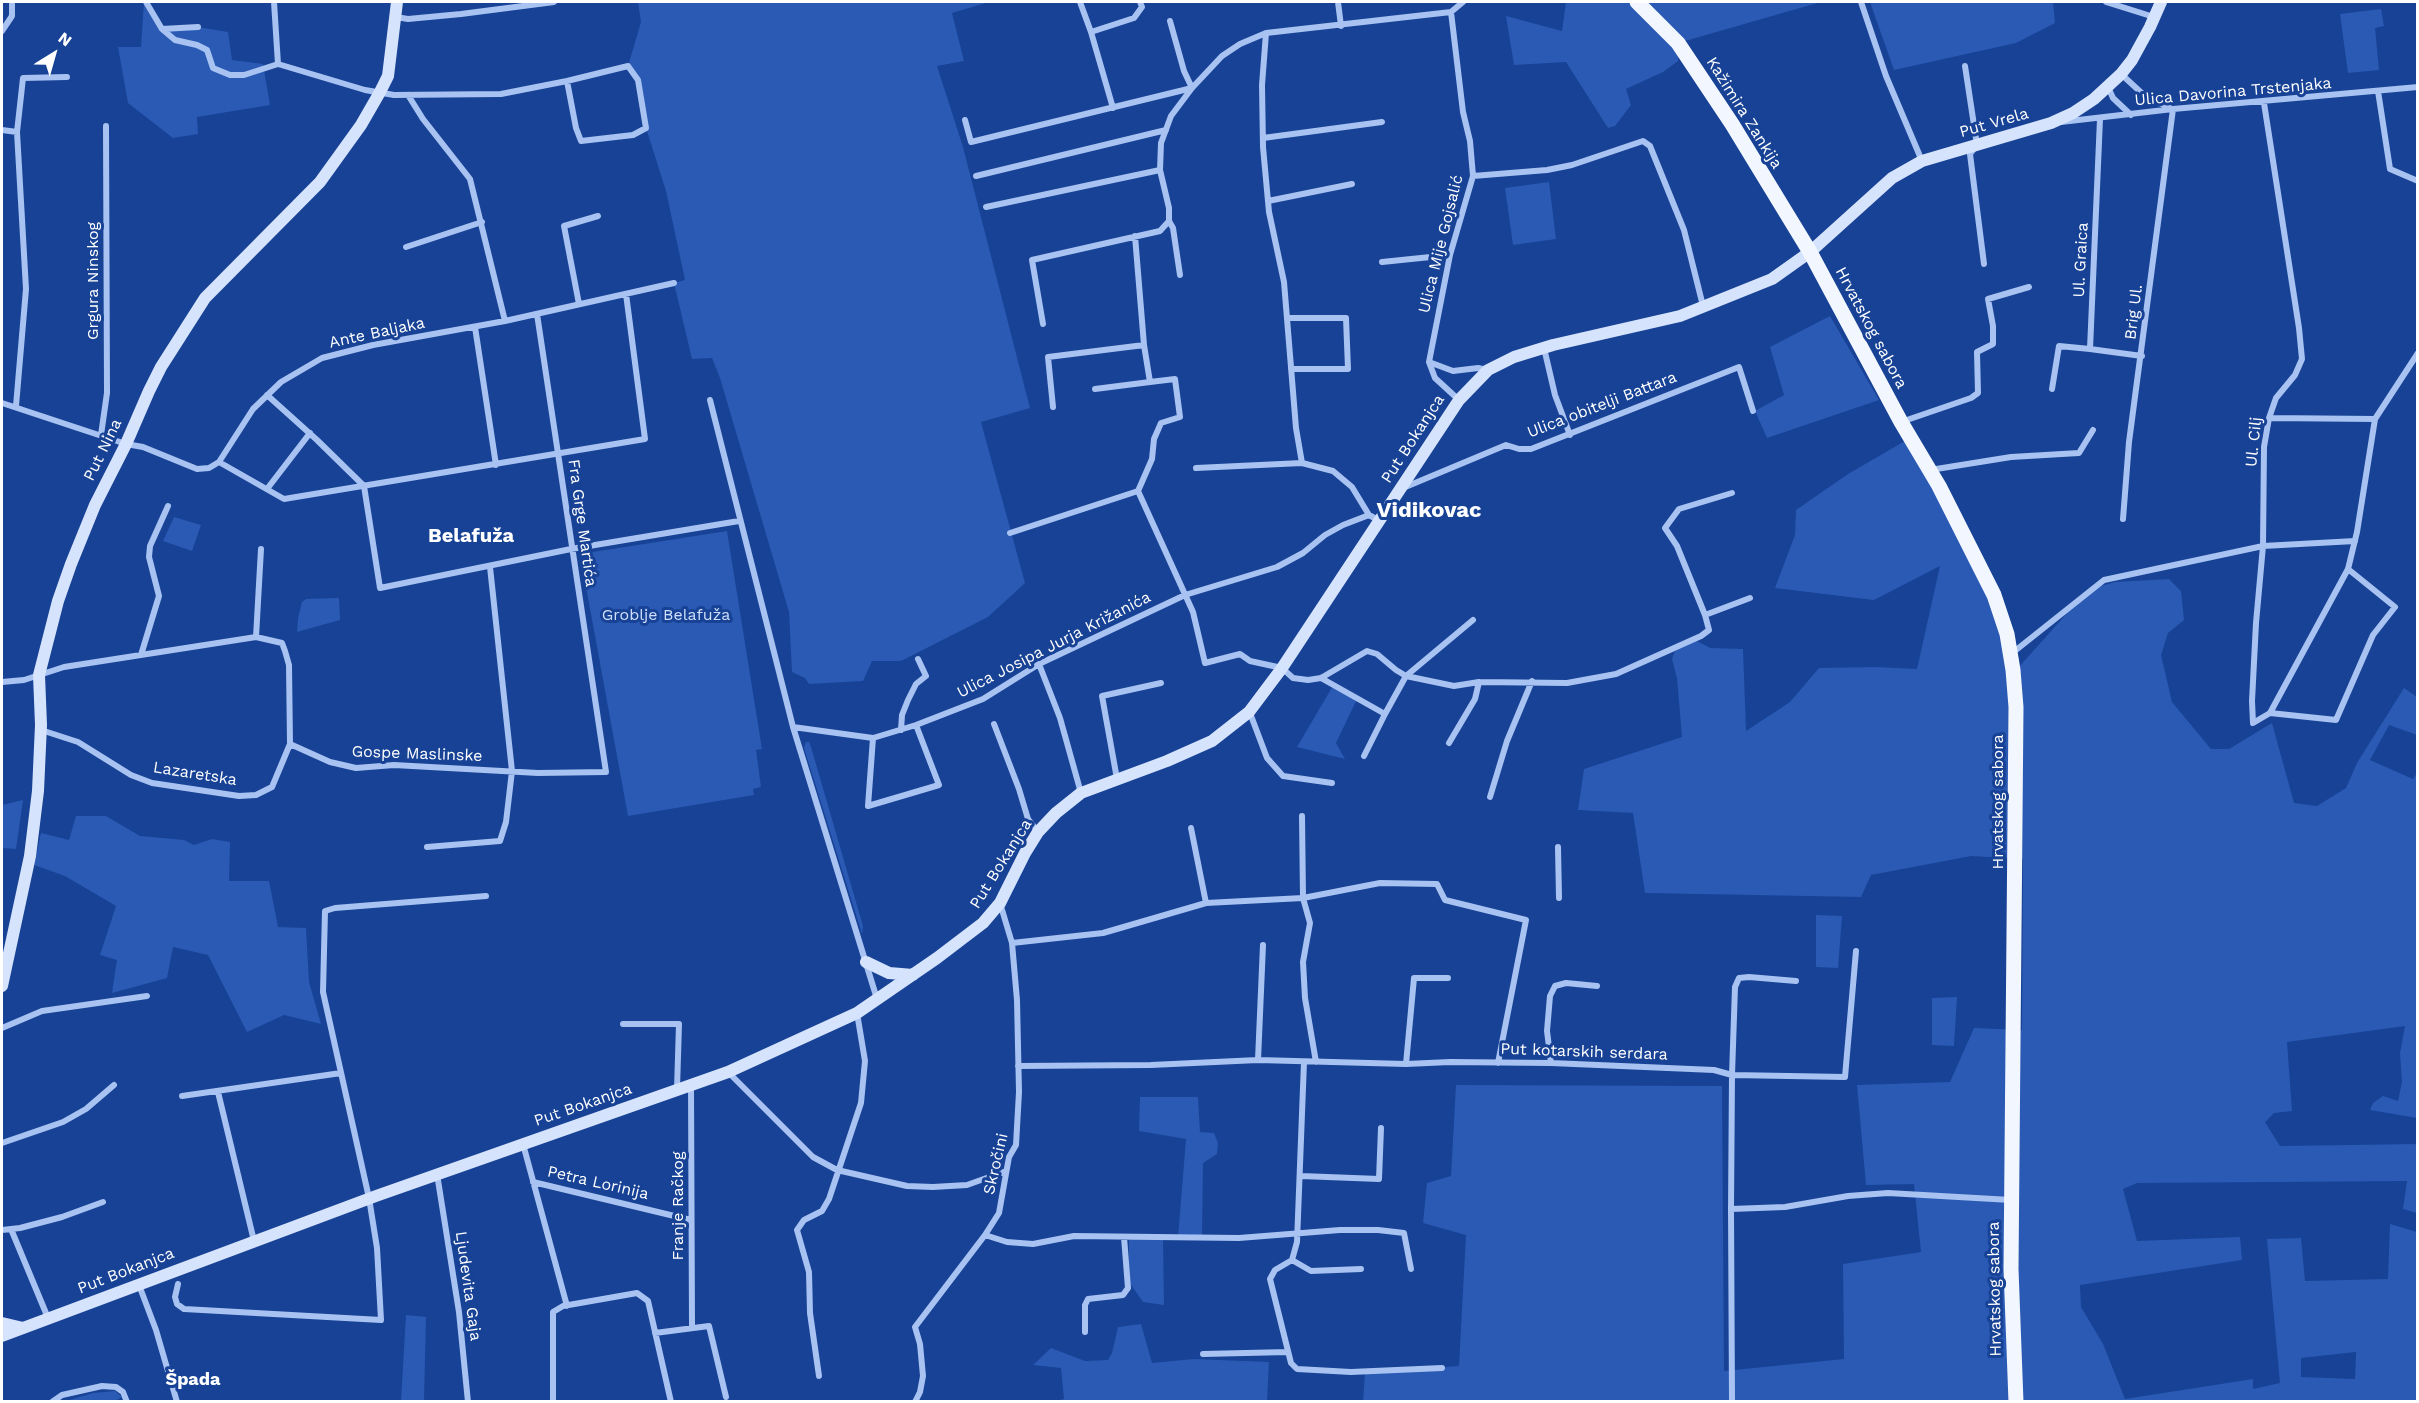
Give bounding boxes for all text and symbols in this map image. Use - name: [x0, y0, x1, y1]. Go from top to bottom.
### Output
- north arrow: [24, 24, 84, 84]
- text: N: [55, 28, 76, 50]
- street label: Kažimira Zankija: [1702, 54, 1786, 172]
- street label: Ulica Davorina Trstenjaka: [2134, 74, 2332, 110]
- street label: Put Vrela: [1957, 104, 2031, 142]
- street label: Ulica Mije Gojsalić: [1415, 173, 1467, 315]
- street label: Grgura Ninskog: [83, 222, 103, 340]
- street label: Ul. Graica: [2069, 222, 2093, 298]
- street label: Hrvatskog sabora: [1831, 264, 1911, 392]
- street label: Brig Ul.: [2121, 283, 2147, 341]
- street label: Ante Baljaka: [327, 313, 427, 353]
- street label: Ulica obitelji Battara: [1525, 368, 1679, 442]
- street label: Put Bokanjca: [1377, 391, 1449, 487]
- street label: Put Nina: [80, 416, 126, 484]
- street label: Ul. Cilj: [2242, 416, 2266, 468]
- street label: Fra Grge Martića: [564, 458, 600, 588]
- district label: Vidikovac: [1377, 498, 1481, 524]
- district label: Belafuža: [428, 524, 514, 548]
- street label: Ulica Josipa Jurja Križanića: [954, 588, 1154, 702]
- park label: Groblje Belafuža: [602, 605, 730, 625]
- street label: Hrvatskog sabora: [1988, 734, 2008, 870]
- street label: Gospe Maslinske: [351, 742, 483, 766]
- street label: Lazaretska: [152, 758, 238, 790]
- street label: Put Bokanjca: [966, 816, 1036, 912]
- street label: Put kotarskih serdara: [1500, 1039, 1668, 1065]
- street label: Put Bokanjca: [532, 1079, 634, 1131]
- street label: Skročini: [980, 1131, 1012, 1197]
- street label: Franje Račkog: [668, 1152, 688, 1260]
- street label: Petra Lorinija: [546, 1162, 650, 1204]
- street label: Hrvatskog sabora: [1984, 1221, 2006, 1357]
- street label: Ljudevita Gaja: [451, 1230, 485, 1342]
- street label: Put Bokanjca: [75, 1244, 177, 1298]
- district label: Špada: [166, 1369, 220, 1391]

